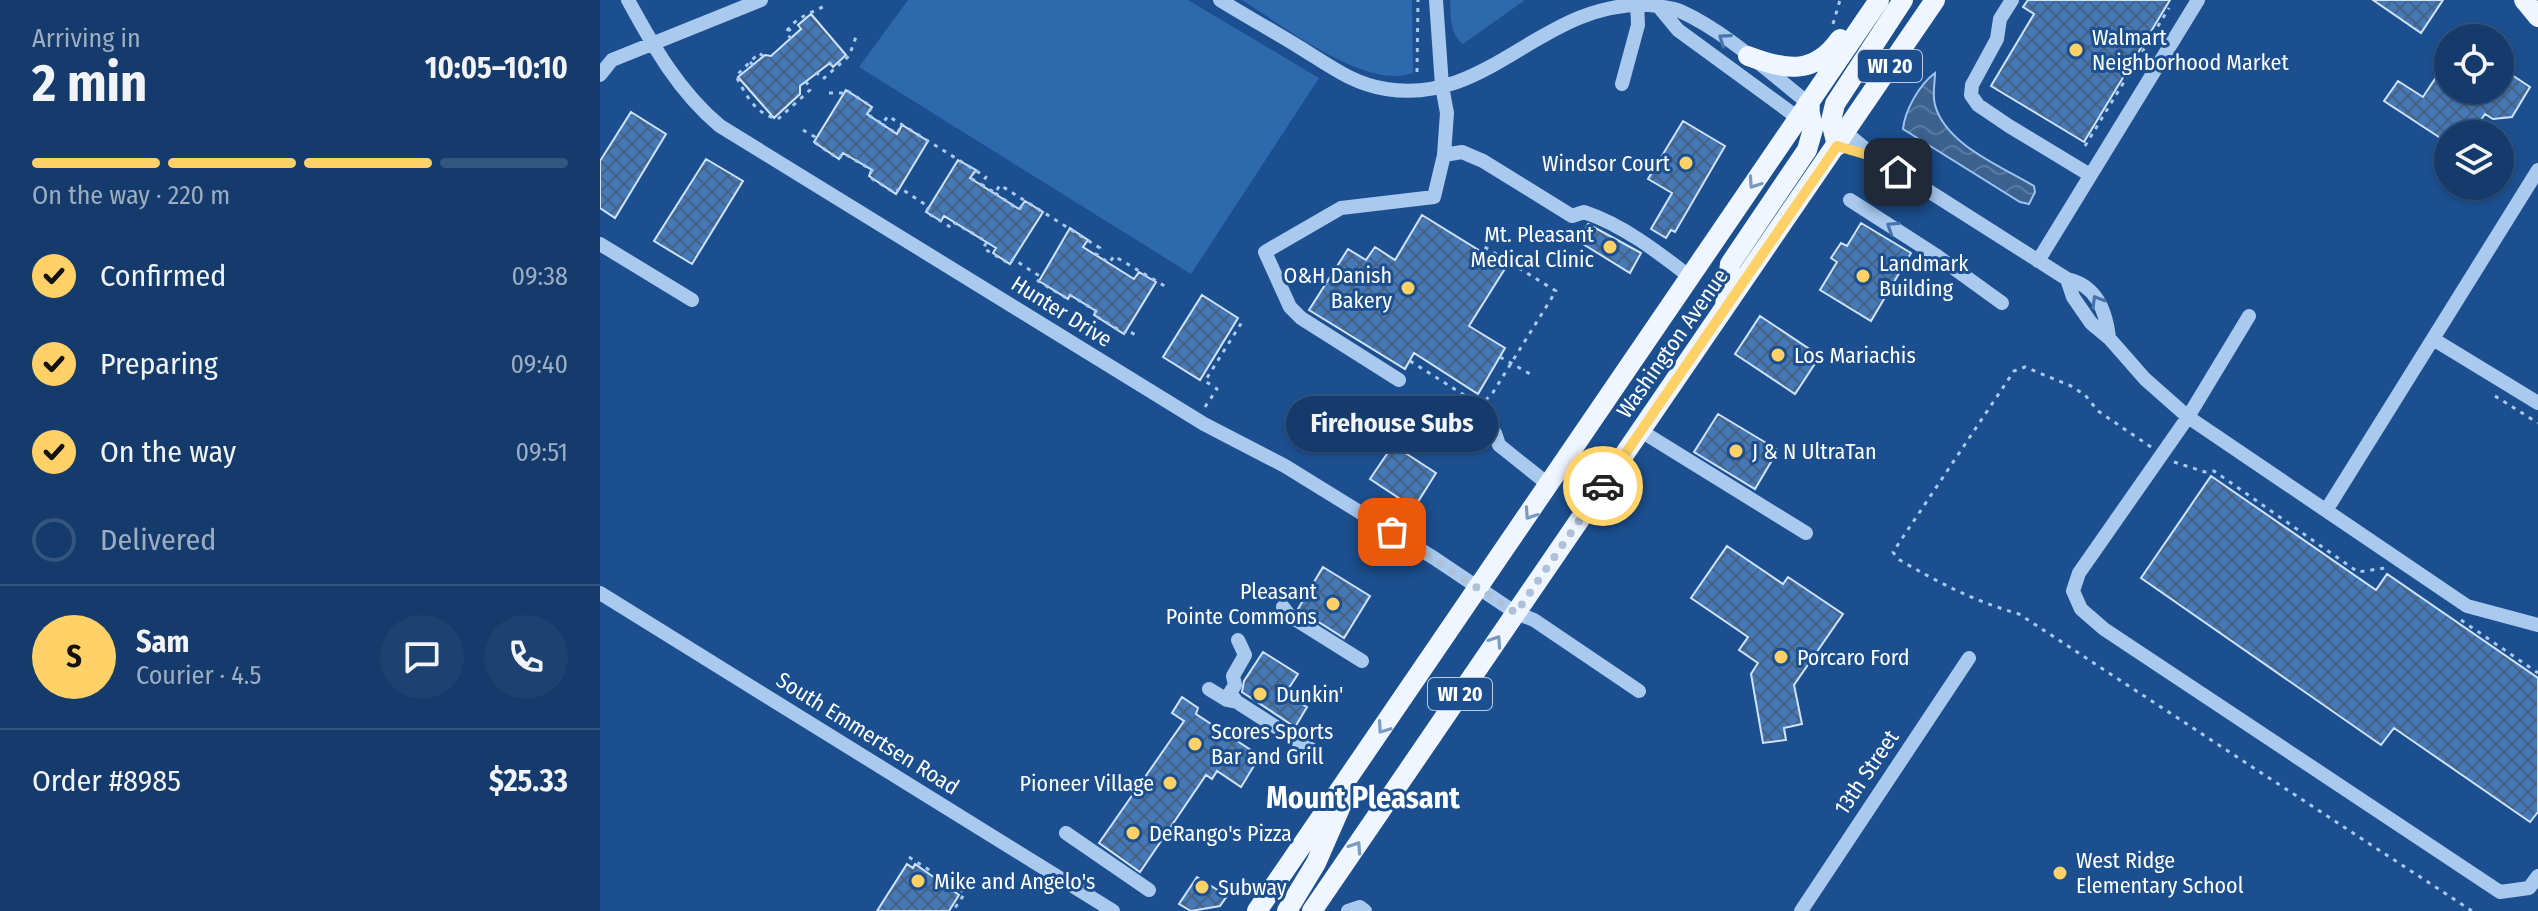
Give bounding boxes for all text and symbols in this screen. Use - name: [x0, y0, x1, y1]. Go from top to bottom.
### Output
- text: Arriving in: [32, 23, 141, 54]
- place label: Walmart Neighborhood Market: [2092, 24, 2289, 76]
- map controls: [2434, 24, 2514, 200]
- button: locate: [2434, 24, 2514, 104]
- one-way arrow: [1718, 34, 1732, 49]
- marker: Walmart Neighborhood Market: [2067, 41, 2085, 59]
- text: 10:05–10:10: [425, 50, 568, 86]
- road number: WI 20: [1858, 50, 1922, 82]
- text: 2 min: [32, 52, 147, 115]
- button: layers: [2434, 120, 2514, 200]
- pin: [1864, 138, 1932, 206]
- place label: Windsor Court: [1542, 150, 1671, 177]
- icon: home: [1876, 150, 1920, 194]
- marker: Windsor Court: [1677, 154, 1695, 172]
- one-way arrow: [1749, 174, 1764, 189]
- text: On the way · 220 m: [32, 180, 230, 211]
- place label: Mt. Pleasant Medical Clinic: [1471, 221, 1595, 273]
- one-way arrow: [1886, 222, 1901, 237]
- marker: Mt. Pleasant Medical Clinic: [1601, 238, 1619, 256]
- place label: Landmark Building: [1879, 250, 1969, 302]
- icon: check: [32, 254, 76, 298]
- text: Confirmed: [100, 258, 226, 294]
- text: 09:38: [512, 261, 568, 292]
- place label: O&H Danish Bakery: [1284, 262, 1392, 314]
- street label: Washington Avenue: [1611, 263, 1734, 423]
- marker: Landmark Building: [1854, 267, 1872, 285]
- street label: Hunter Drive: [1006, 270, 1117, 353]
- marker: O&H Danish Bakery: [1399, 279, 1417, 297]
- one-way arrow: [2091, 295, 2107, 310]
- icon: check: [32, 342, 76, 386]
- place label: Los Mariachis: [1794, 342, 1916, 369]
- text: Preparing: [100, 346, 218, 382]
- marker: Los Mariachis: [1769, 346, 1787, 364]
- text: 09:40: [511, 349, 568, 380]
- callout: Firehouse Subs: [1286, 396, 1498, 452]
- text: Firehouse Subs: [1310, 408, 1474, 439]
- icon: check: [32, 430, 76, 474]
- text: On the way: [100, 434, 236, 470]
- text: 09:51: [516, 437, 568, 468]
- place label: J & N UltraTan: [1752, 438, 1877, 465]
- marker: J & N UltraTan: [1727, 442, 1745, 460]
- courier: [1563, 446, 1643, 526]
- icon: car: [1581, 464, 1625, 508]
- pin: [1358, 498, 1426, 566]
- one-way arrow: [1524, 505, 1539, 519]
- icon: bag: [1370, 510, 1414, 554]
- text: Delivered: [100, 522, 216, 558]
- place label: Pleasant Pointe Commons: [1166, 578, 1318, 630]
- marker: Pleasant Pointe Commons: [1324, 595, 1342, 613]
- button: chat: [380, 615, 464, 699]
- button: phone: [484, 615, 568, 699]
- text: Sam: [136, 624, 189, 660]
- one-way arrow: [1486, 635, 1501, 650]
- text: S: [66, 639, 82, 675]
- place label: Porcaro Ford: [1797, 644, 1910, 671]
- marker: Porcaro Ford: [1772, 648, 1790, 666]
- text: Courier · 4.5: [136, 660, 262, 691]
- street label: South Emmertsen Road: [771, 666, 964, 801]
- road number: WI 20: [1428, 678, 1492, 710]
- place label: Dunkin': [1276, 681, 1344, 708]
- marker: Dunkin': [1251, 685, 1269, 703]
- place label: Scores Sports Bar and Grill: [1211, 718, 1333, 770]
- one-way arrow: [1378, 720, 1393, 734]
- street label: 13th Street: [1828, 724, 1905, 820]
- marker: Scores Sports Bar and Grill: [1186, 735, 1204, 753]
- text: Order #8985: [32, 763, 181, 799]
- text: $25.33: [489, 763, 568, 799]
- place label: Pioneer Village: [1020, 770, 1154, 797]
- marker: Pioneer Village: [1161, 774, 1179, 792]
- district label: Mount Pleasant: [1266, 780, 1460, 816]
- place label: DeRango's Pizza: [1149, 820, 1292, 847]
- marker: DeRango's Pizza: [1124, 824, 1142, 842]
- one-way arrow: [1346, 841, 1361, 855]
- place label: West Ridge Elementary School: [2076, 847, 2244, 899]
- marker: West Ridge Elementary School: [2051, 864, 2069, 882]
- place label: Mike and Angelo's: [934, 868, 1095, 895]
- marker: Mike and Angelo's: [909, 872, 927, 890]
- place label: Subway: [1218, 874, 1287, 901]
- marker: Subway: [1193, 878, 1211, 896]

